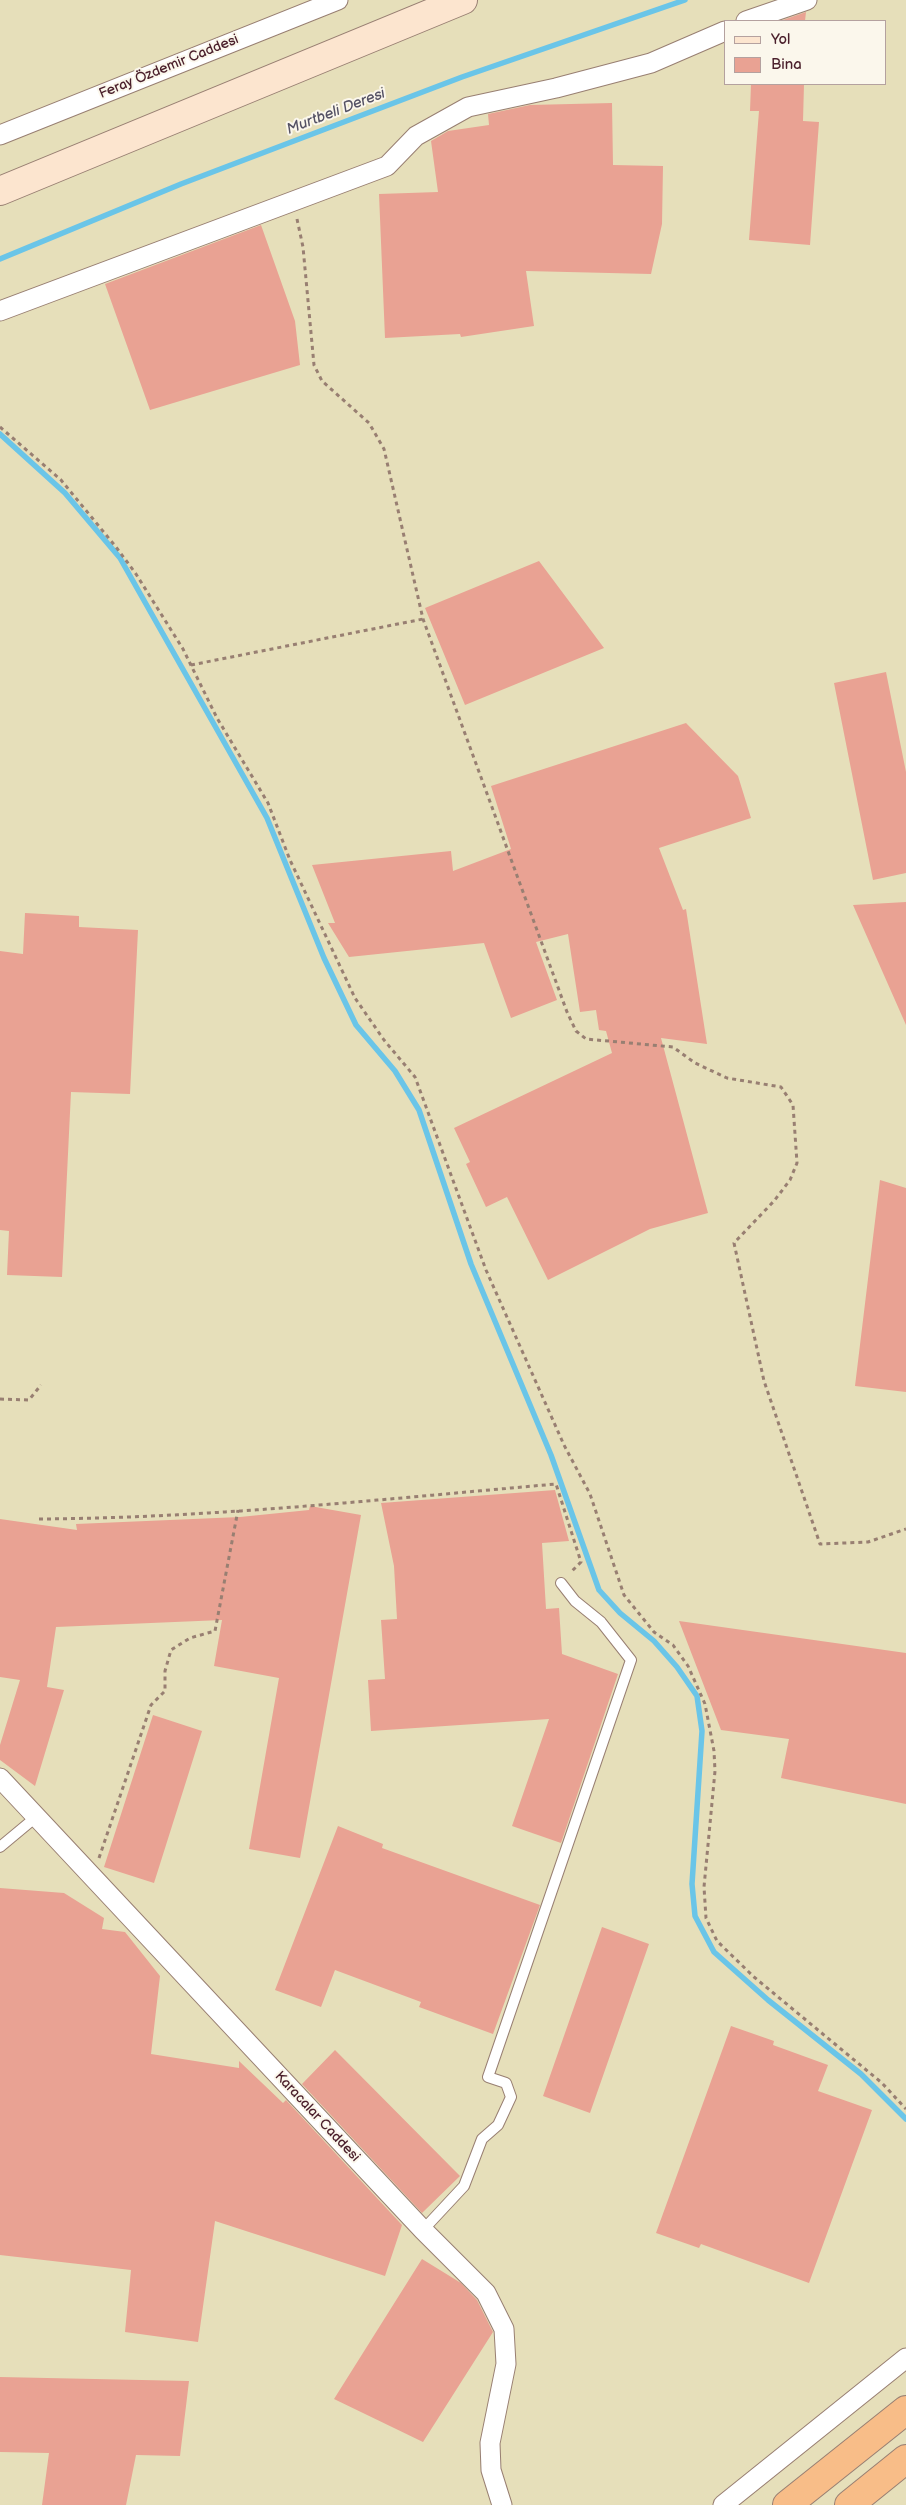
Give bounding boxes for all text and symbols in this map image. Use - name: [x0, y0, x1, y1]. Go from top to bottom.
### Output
- legend: [724, 20, 886, 85]
- text: Yol: [771, 30, 790, 49]
- street label: Feray Özdemir Caddesi: [97, 31, 241, 103]
- text: Bina: [771, 55, 802, 74]
- water label: Murtbeli Deresi: [284, 85, 388, 139]
- street label: Karacalar Caddesi: [271, 2068, 363, 2166]

